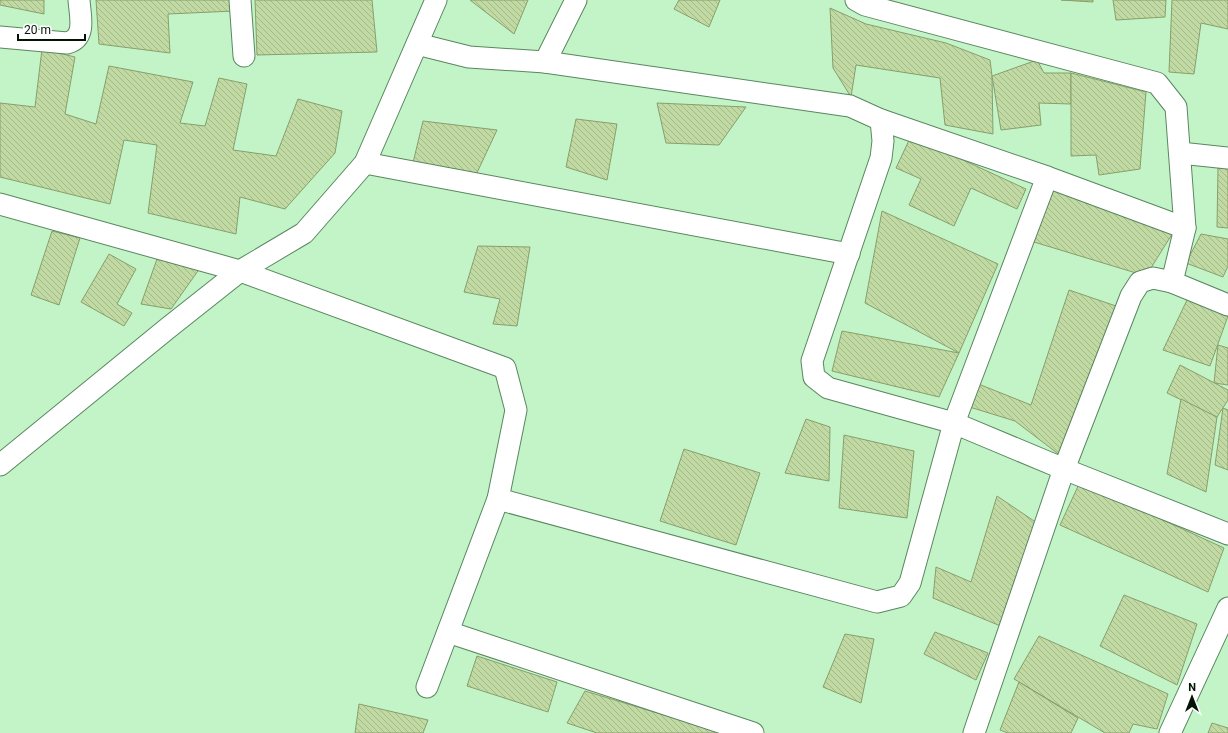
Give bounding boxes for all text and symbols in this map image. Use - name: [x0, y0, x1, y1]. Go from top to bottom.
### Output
- scale bar: [18, 16, 85, 42]
- text: 20 m: [24, 23, 51, 37]
- north arrow: [1172, 677, 1212, 717]
- text: N: [1188, 681, 1196, 694]

